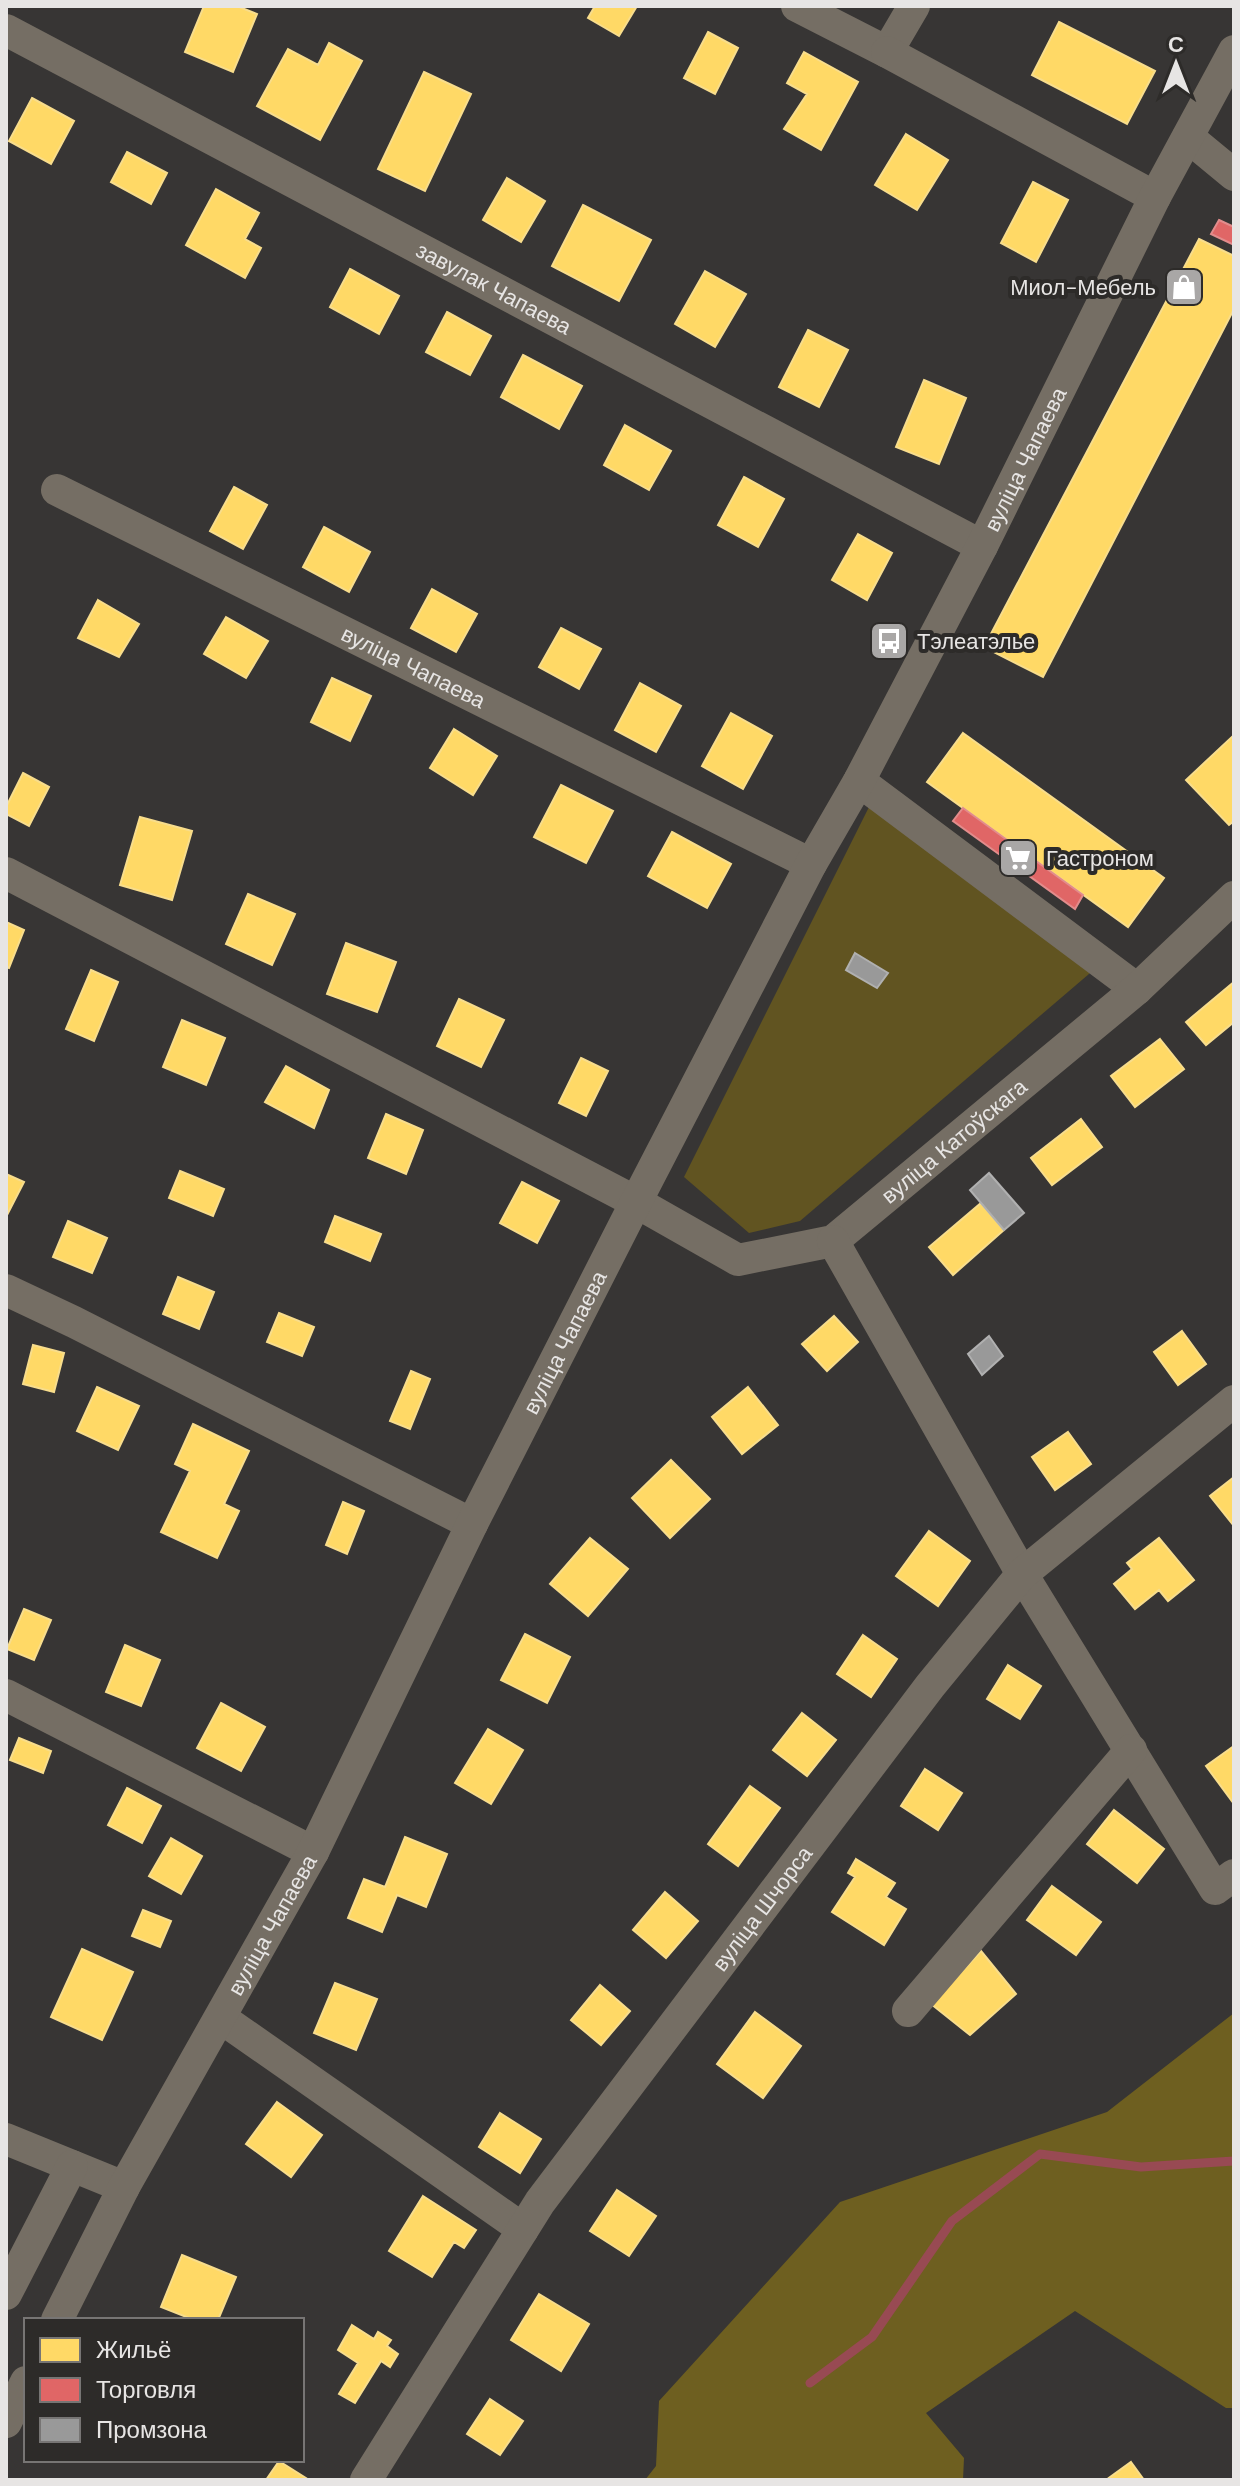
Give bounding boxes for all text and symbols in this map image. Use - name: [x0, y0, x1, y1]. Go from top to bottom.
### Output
- north arrow: [1136, 24, 1216, 104]
- text: С: [1168, 30, 1184, 59]
- street label: завулак Чапаева: [411, 235, 577, 342]
- shop icon: Миол-Мебель: [1163, 266, 1205, 308]
- place label: Миол-Мебель: [1010, 273, 1156, 302]
- street label: вуліца Чапаева: [978, 382, 1074, 536]
- street label: вуліца Чапаева: [336, 619, 491, 716]
- bus stop icon: Тэлеатэлье: [868, 620, 910, 662]
- place label: Тэлеатэлье: [917, 627, 1035, 656]
- supermarket icon: Гастроном: [997, 837, 1039, 879]
- place label: Гастроном: [1046, 844, 1154, 873]
- street label: вуліца Катоўскага: [875, 1072, 1034, 1210]
- street label: вуліца Чапаева: [516, 1265, 614, 1419]
- street label: вуліца Шчорса: [706, 1840, 819, 1977]
- street label: вуліца Чапаева: [221, 1849, 324, 2001]
- legend: [24, 2318, 304, 2462]
- text: Жильё: [96, 2334, 171, 2365]
- text: Торговля: [96, 2374, 196, 2405]
- text: Промзона: [96, 2414, 208, 2445]

